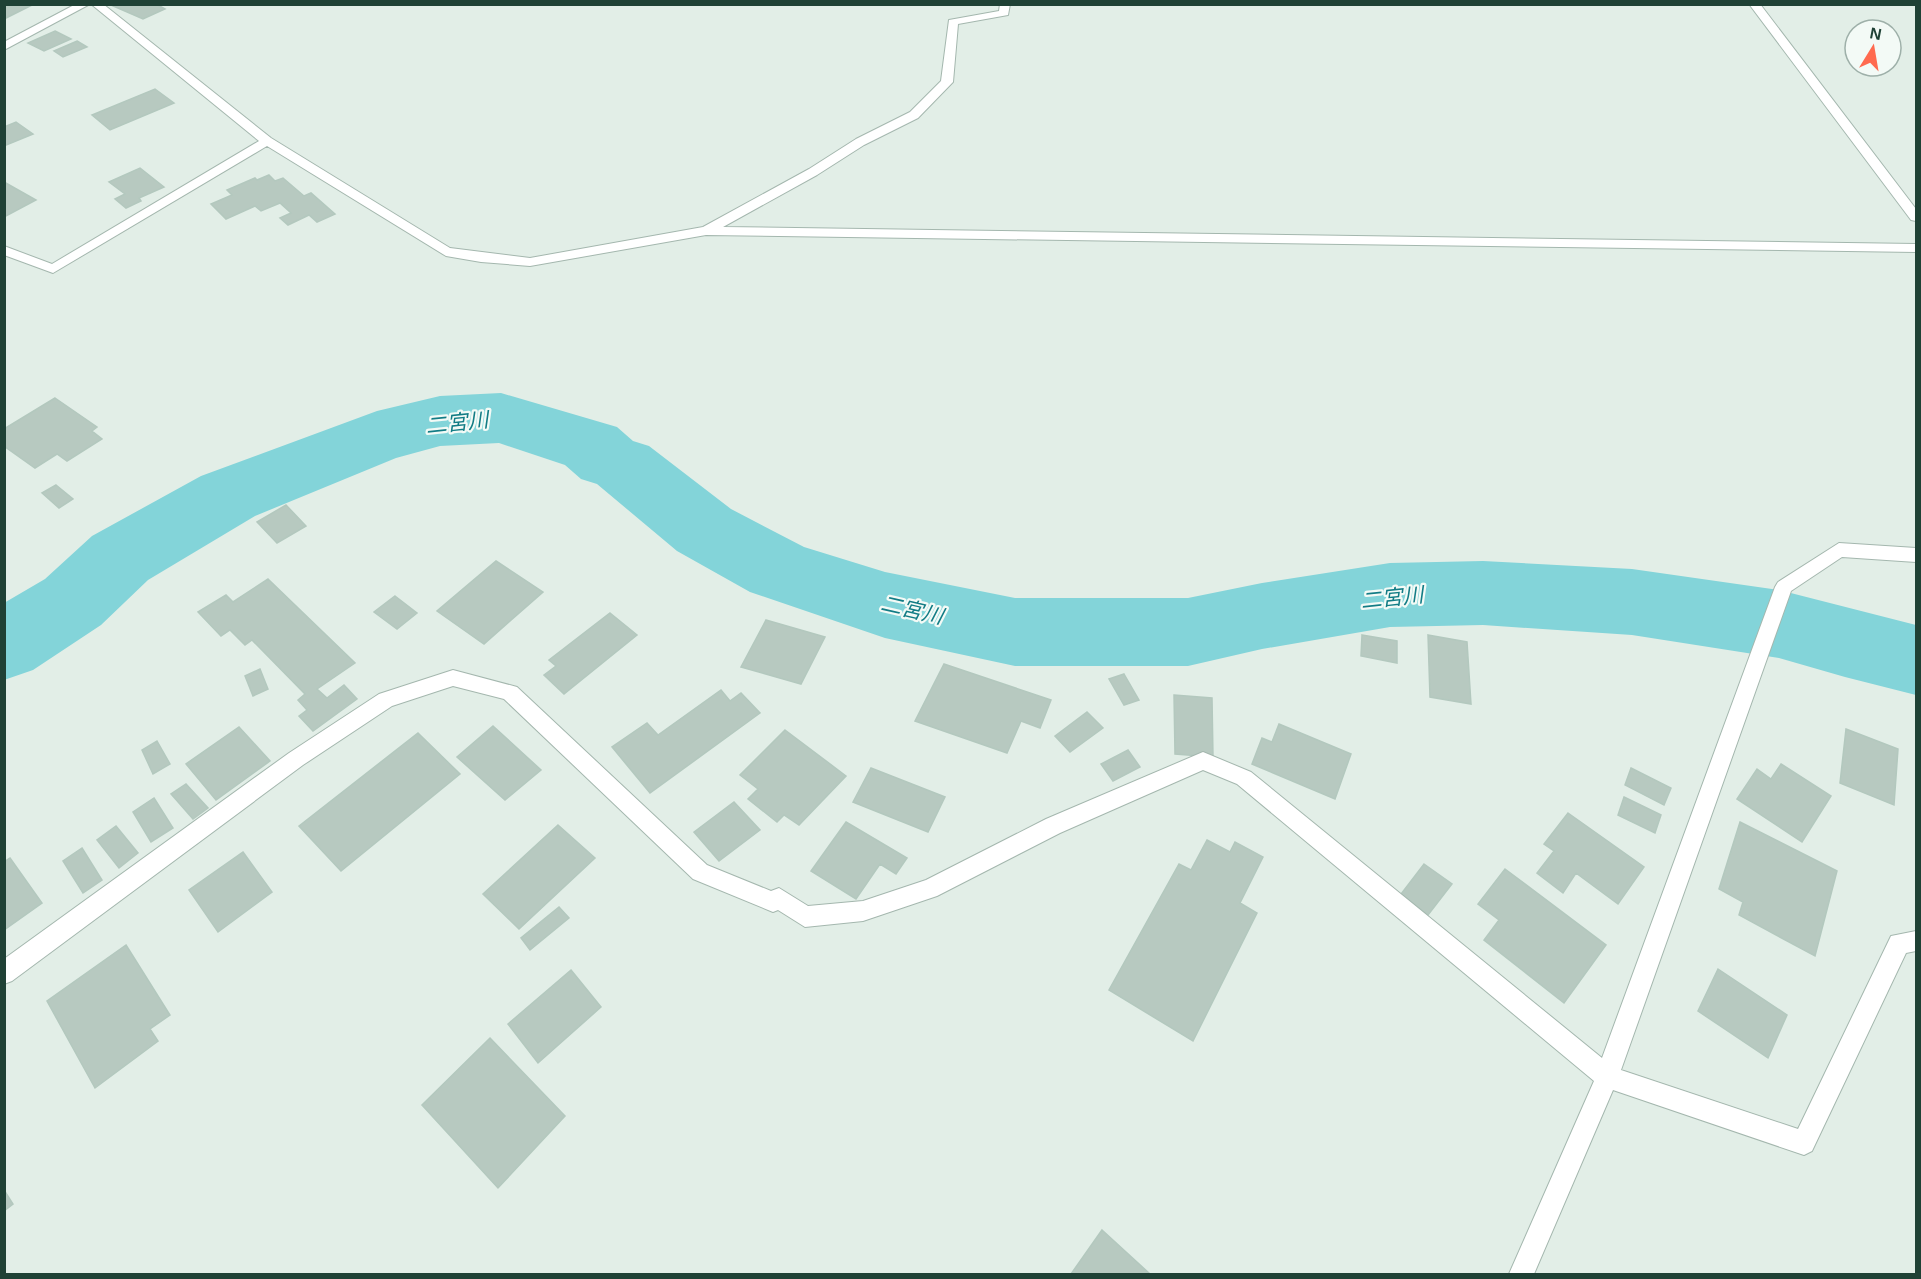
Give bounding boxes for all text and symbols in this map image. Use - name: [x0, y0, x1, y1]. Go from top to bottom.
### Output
- north arrow: [1843, 18, 1903, 78]
- text: N: [1868, 24, 1883, 43]
- water label: 二宮川: [424, 408, 491, 437]
- water label: 二宮川: [1359, 583, 1426, 612]
- water label: 二宮川: [879, 591, 947, 628]

